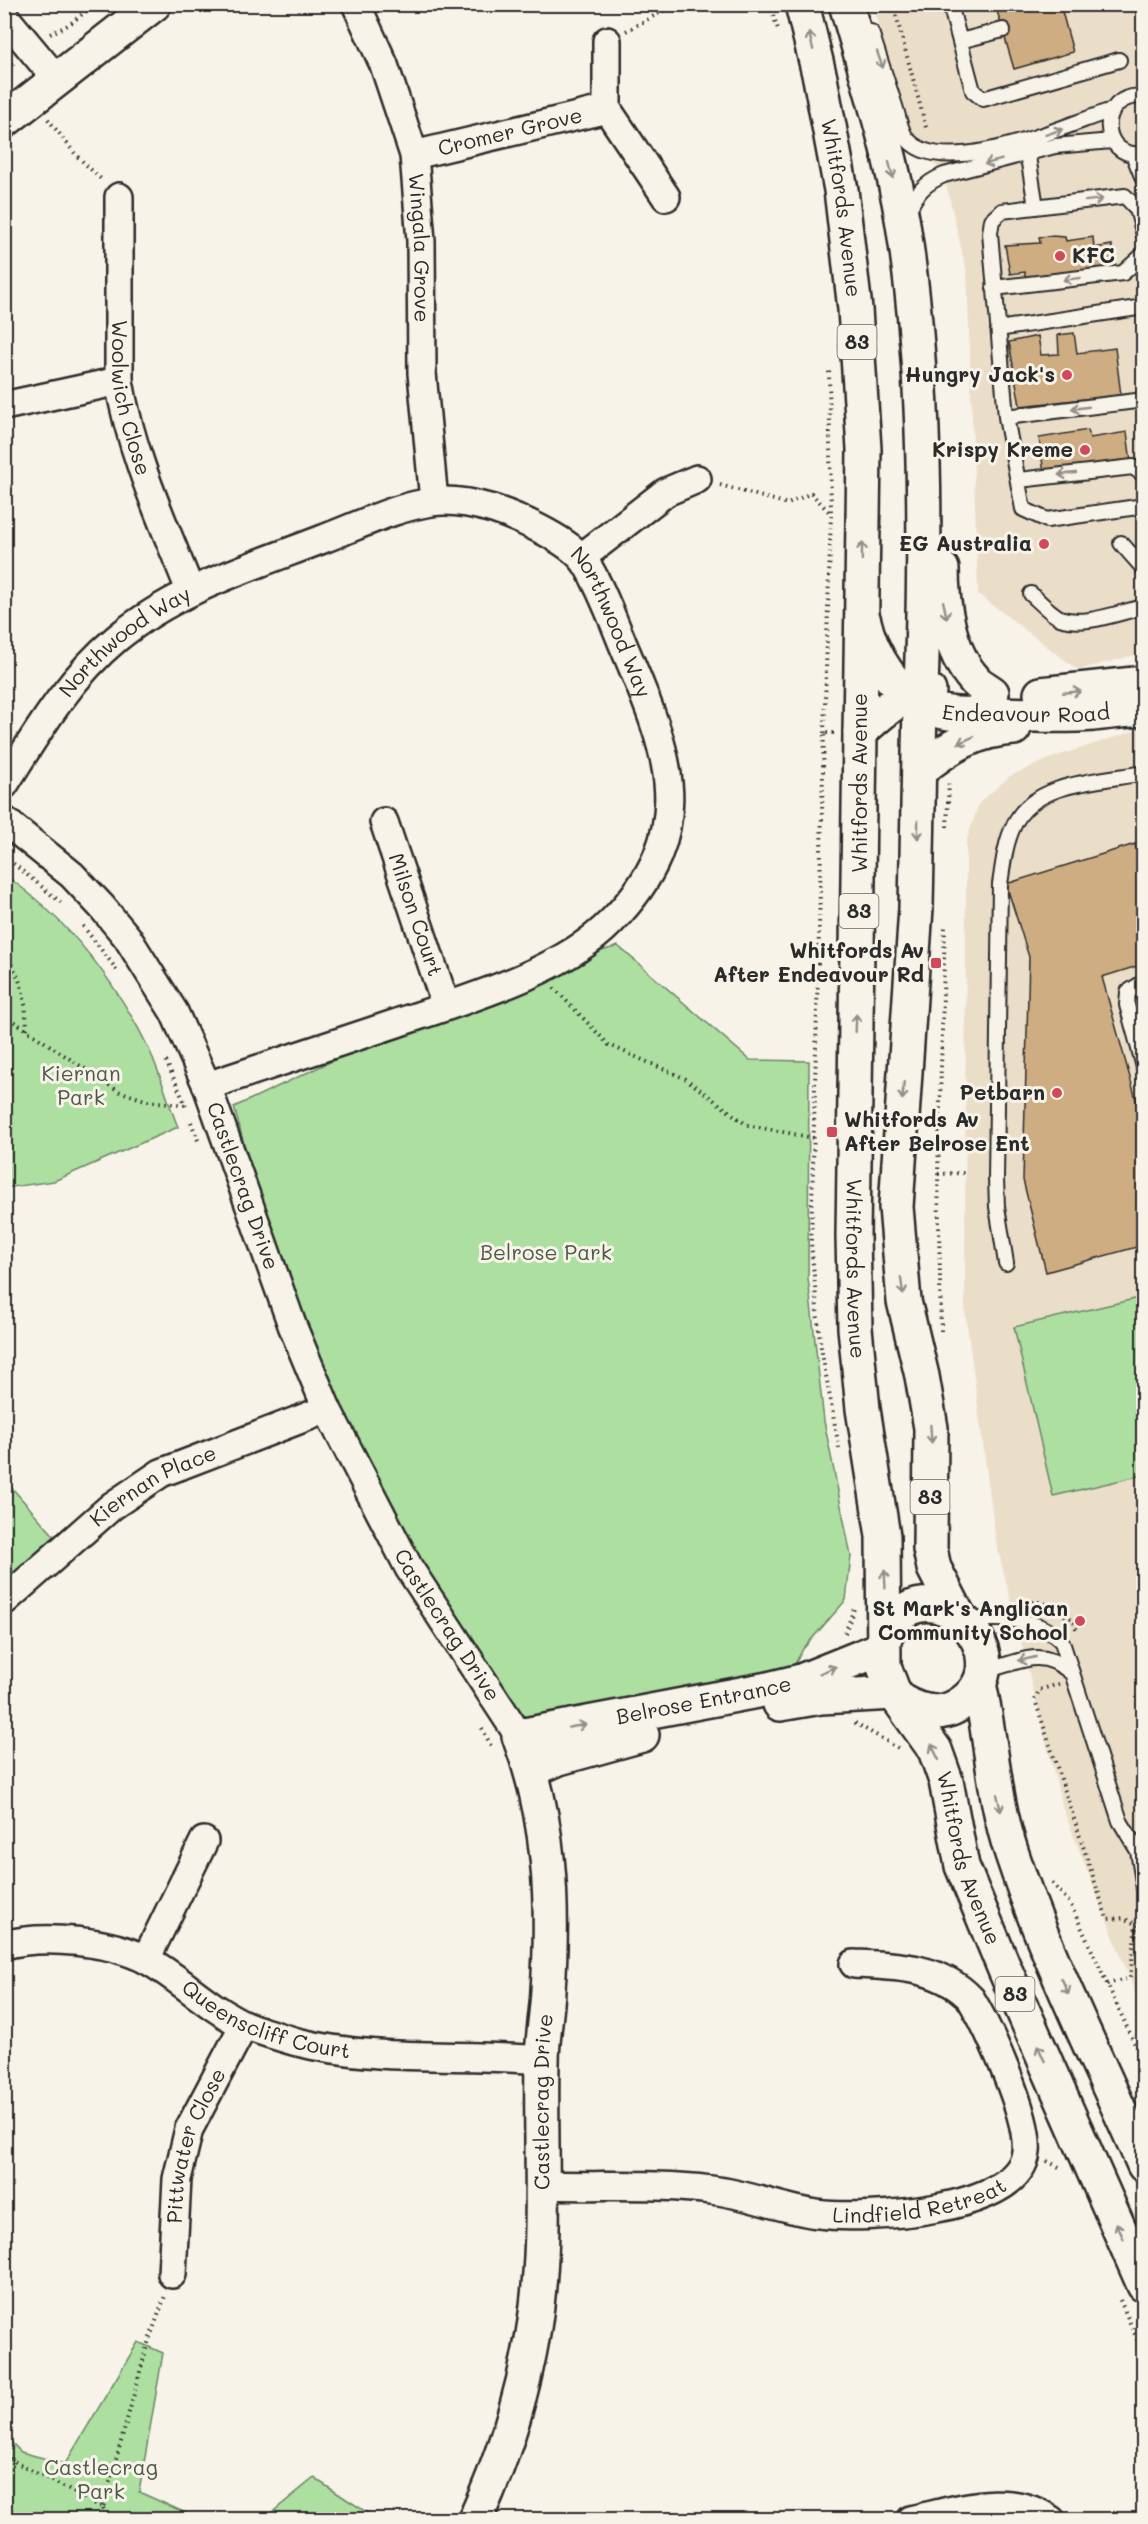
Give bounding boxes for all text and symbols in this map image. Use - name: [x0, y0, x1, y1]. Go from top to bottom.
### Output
- one-way arrow: [804, 32, 816, 51]
- one-way arrow: [875, 50, 886, 69]
- street label: Cromer Grove: [435, 100, 585, 161]
- street label: Whitfords Avenue: [816, 116, 869, 299]
- one-way arrow: [1044, 126, 1063, 137]
- one-way arrow: [984, 157, 1003, 168]
- one-way arrow: [886, 160, 898, 179]
- street label: Wingala Grove: [404, 172, 437, 323]
- one-way arrow: [1083, 194, 1103, 205]
- place label: KFC: [1072, 241, 1115, 268]
- marker: KFC: [1053, 249, 1067, 263]
- one-way arrow: [1062, 274, 1082, 285]
- street label: Woolwich Close: [107, 320, 158, 479]
- road number: 83: [838, 325, 876, 359]
- place label: Hungry Jack's: [905, 360, 1055, 388]
- marker: Hungry Jack's: [1060, 368, 1074, 382]
- one-way arrow: [1071, 402, 1091, 413]
- place label: Krispy Kreme: [932, 435, 1073, 463]
- marker: Krispy Kreme: [1078, 443, 1092, 457]
- one-way arrow: [1058, 469, 1078, 480]
- place label: EG Australia: [899, 529, 1032, 556]
- marker: EG Australia: [1037, 537, 1051, 551]
- street label: Northwood Way: [566, 540, 659, 701]
- one-way arrow: [856, 541, 868, 561]
- street label: Northwood Way: [52, 579, 195, 702]
- one-way arrow: [940, 600, 951, 619]
- one-way arrow: [1061, 686, 1081, 697]
- street label: Whitfords Avenue: [845, 693, 872, 873]
- street label: Endeavour Road: [940, 697, 1111, 727]
- one-way arrow: [957, 734, 975, 746]
- one-way arrow: [912, 819, 924, 839]
- street label: Milson Court: [383, 849, 450, 979]
- road number: 83: [840, 894, 878, 928]
- place label: Whitfords Av After Endeavour Rd: [713, 936, 924, 987]
- marker: Whitfords Av After Endeavour Rd: [929, 956, 943, 970]
- one-way arrow: [850, 1013, 862, 1033]
- park label: Kiernan Park: [41, 1059, 121, 1110]
- place label: Petbarn: [960, 1078, 1045, 1105]
- one-way arrow: [897, 1081, 908, 1101]
- marker: Petbarn: [1050, 1086, 1064, 1100]
- street label: Castlecrag Drive: [202, 1098, 286, 1273]
- place label: Whitfords Av After Belrose Ent: [844, 1105, 1029, 1156]
- marker: Whitfords Av After Belrose Ent: [825, 1125, 839, 1139]
- street label: Whitfords Avenue: [841, 1178, 873, 1360]
- park label: Belrose Park: [480, 1238, 612, 1265]
- one-way arrow: [896, 1275, 907, 1295]
- one-way arrow: [926, 1423, 937, 1443]
- street label: Kiernan Place: [83, 1438, 220, 1532]
- road number: 83: [910, 1480, 950, 1514]
- street label: Castlecrag Drive: [389, 1544, 507, 1706]
- one-way arrow: [879, 1569, 891, 1589]
- place label: St Mark's Anglican Community School: [873, 1594, 1068, 1646]
- marker: St Mark's Anglican Community School: [1073, 1614, 1087, 1628]
- one-way arrow: [1018, 1654, 1037, 1665]
- one-way arrow: [818, 1664, 837, 1675]
- street label: Belrose Entrance: [614, 1669, 794, 1729]
- one-way arrow: [566, 1720, 586, 1731]
- one-way arrow: [928, 1743, 940, 1761]
- street label: Whitfords Avenue: [932, 1767, 1008, 1949]
- one-way arrow: [994, 1793, 1006, 1812]
- street label: Queenscliff Court: [177, 1973, 352, 2063]
- one-way arrow: [1060, 1976, 1071, 1995]
- road number: 83: [996, 1977, 1034, 2011]
- street label: Castlecrag Drive: [527, 2012, 558, 2190]
- one-way arrow: [1035, 2044, 1046, 2063]
- street label: Pittwater Close: [160, 2063, 231, 2224]
- street label: Lindfield Retreat: [832, 2171, 1011, 2228]
- one-way arrow: [1114, 2223, 1125, 2241]
- park label: Castlecrag Park: [44, 2453, 158, 2504]

